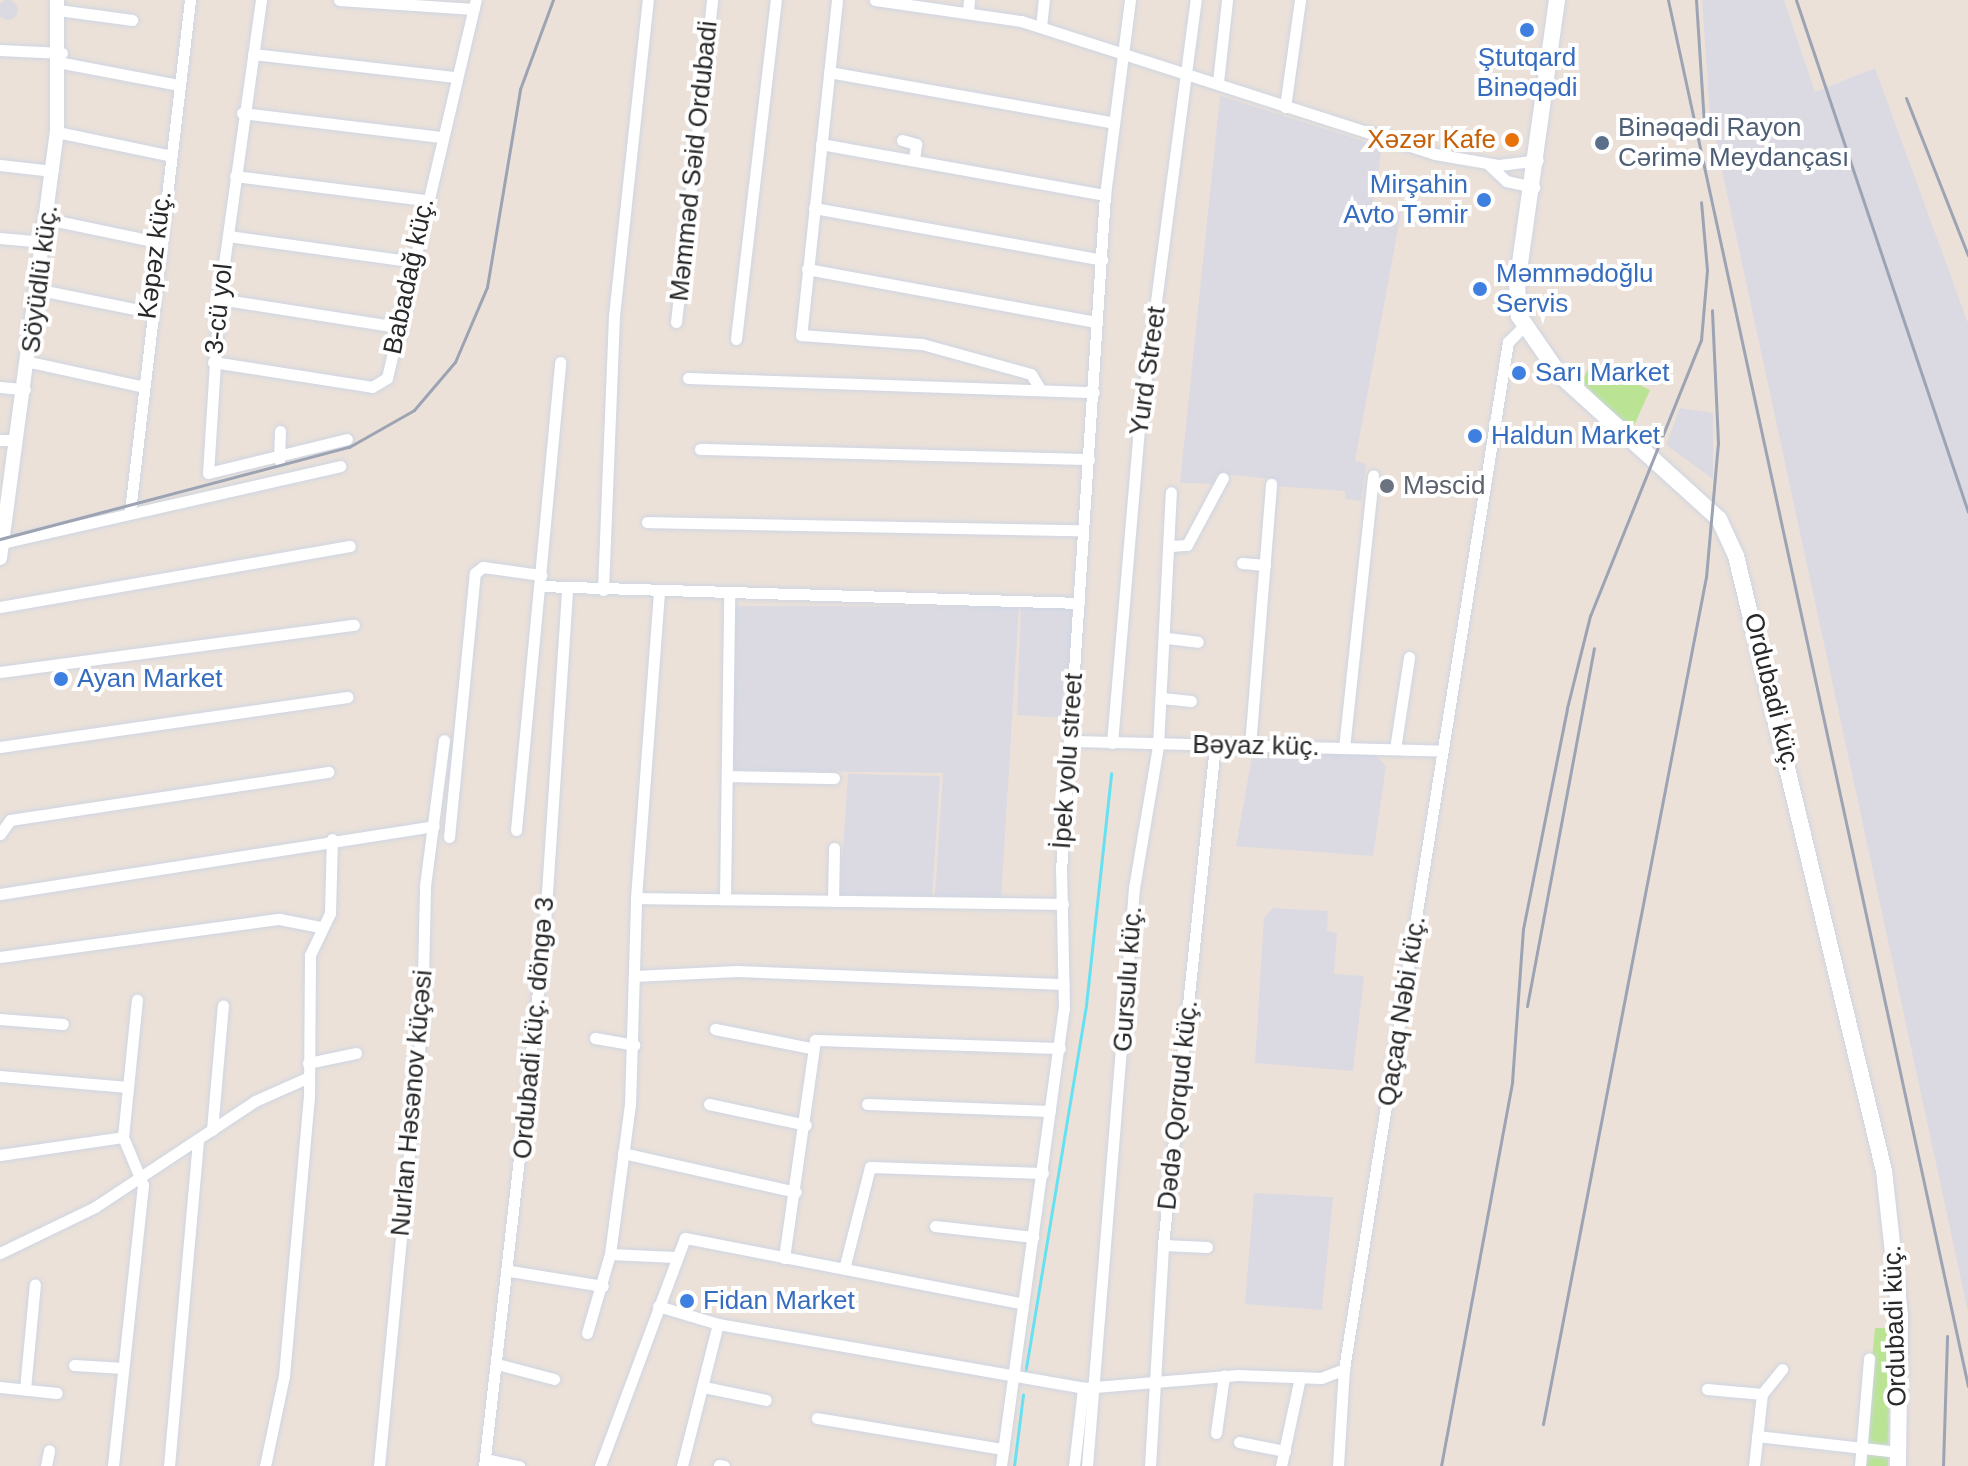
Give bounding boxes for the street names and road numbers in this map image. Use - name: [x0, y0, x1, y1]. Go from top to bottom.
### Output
- street label: Məmməd Səid Ordubadi: [664, 19, 724, 303]
- street label: Kəpəz küç.: [132, 189, 178, 321]
- street label: Babadağ küç.: [377, 195, 441, 357]
- street label: Söyüdlü küç.: [15, 203, 65, 355]
- street label: 3-cü yol: [199, 262, 239, 356]
- street label: Yurd Street: [1124, 304, 1172, 438]
- street label: Ordubadi küç.: [1737, 610, 1807, 774]
- street label: İpek yolu street: [1046, 672, 1090, 850]
- street label: Bəyaz küç.: [1192, 729, 1320, 763]
- street label: Ordubadi küç. döngə 3: [507, 896, 561, 1160]
- street label: Gursulu küç.: [1107, 905, 1149, 1053]
- street label: Qaçaq Nəbi küç.: [1372, 914, 1432, 1108]
- street label: Nurlan Həsənov küçəsi: [385, 968, 439, 1238]
- street label: Dədə Qorqud küç.: [1151, 998, 1205, 1212]
- street label: Ordubadi küç.: [1877, 1245, 1913, 1407]

